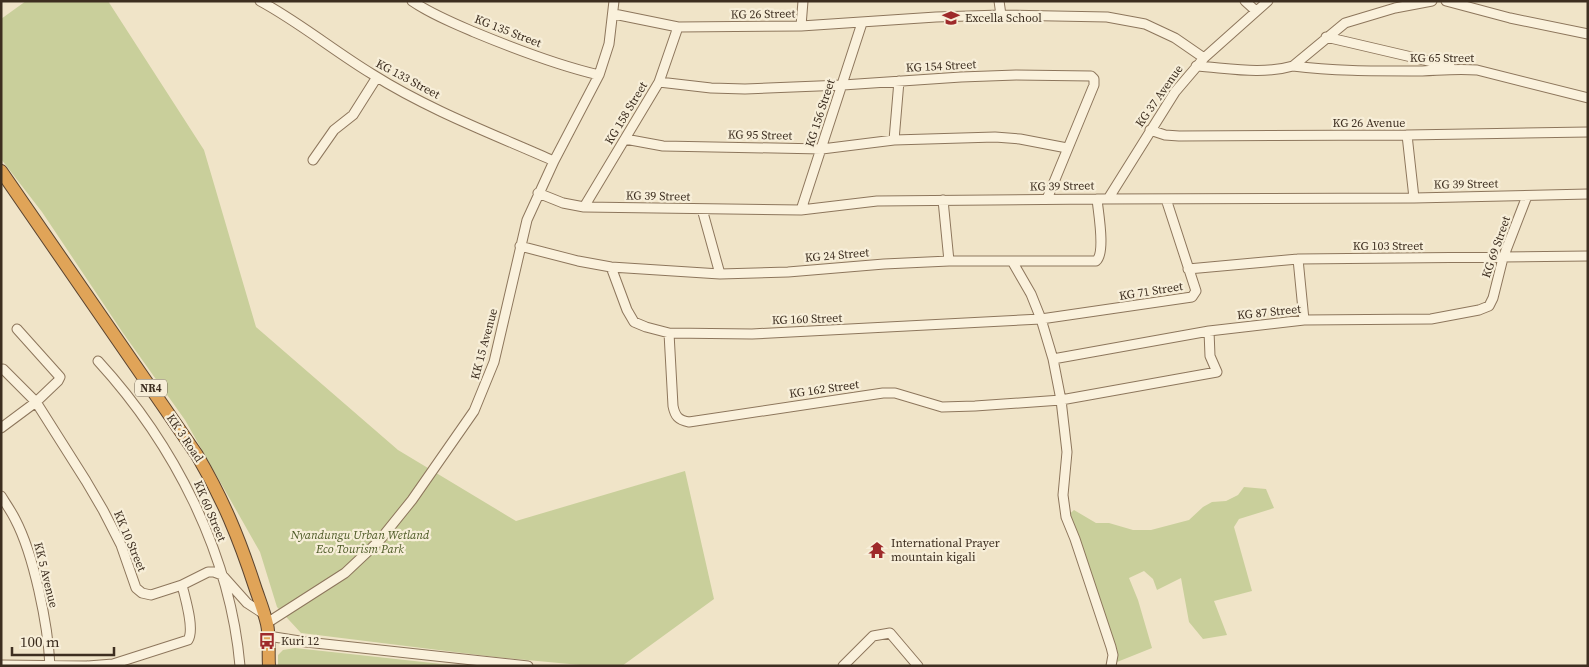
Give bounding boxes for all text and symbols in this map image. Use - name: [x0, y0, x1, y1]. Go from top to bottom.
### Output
- street label: KG 26 Street: [731, 5, 795, 23]
- school or university icon: Excella School: [941, 8, 961, 28]
- place label: Excella School: [965, 10, 1042, 26]
- street label: KG 135 Street: [472, 11, 544, 51]
- street label: KG 65 Street: [1410, 50, 1474, 66]
- street label: KG 133 Street: [373, 55, 443, 103]
- street label: KG 154 Street: [905, 56, 977, 76]
- street label: KG 37 Avenue: [1132, 62, 1186, 130]
- street label: KG 156 Street: [802, 77, 839, 149]
- street label: KG 158 Street: [601, 79, 651, 147]
- street label: KG 26 Avenue: [1333, 115, 1405, 131]
- street label: KG 95 Street: [728, 126, 792, 144]
- street label: KG 39 Street: [1434, 175, 1498, 193]
- street label: KG 39 Street: [1030, 177, 1094, 195]
- street label: KG 39 Street: [626, 187, 690, 205]
- street label: KG 69 Street: [1478, 214, 1514, 280]
- street label: KG 103 Street: [1353, 238, 1423, 254]
- street label: KG 24 Street: [804, 244, 870, 266]
- street label: KG 71 Street: [1118, 278, 1184, 304]
- street label: KG 87 Street: [1236, 301, 1302, 323]
- street label: KK 15 Avenue: [467, 307, 501, 381]
- street label: KG 160 Street: [772, 310, 843, 328]
- street label: KG 162 Street: [788, 376, 860, 402]
- road number: NR4: [135, 379, 167, 396]
- street label: KK 3 Road: [163, 411, 207, 465]
- street label: KK 60 Street: [190, 478, 230, 544]
- street label: KK 10 Street: [110, 508, 150, 574]
- park label: Nyandungu Urban Wetland Eco Tourism Park: [290, 527, 430, 557]
- place label: International Prayer mountain kigali: [891, 535, 1000, 565]
- temple icon: International Prayer mountain kigali: [867, 540, 887, 560]
- street label: KK 5 Avenue: [30, 541, 62, 609]
- scale bar: [12, 624, 115, 656]
- text: 100 m: [20, 631, 60, 652]
- bus stop icon: Kuri 12: [257, 631, 277, 651]
- place label: Kuri 12: [281, 633, 319, 649]

